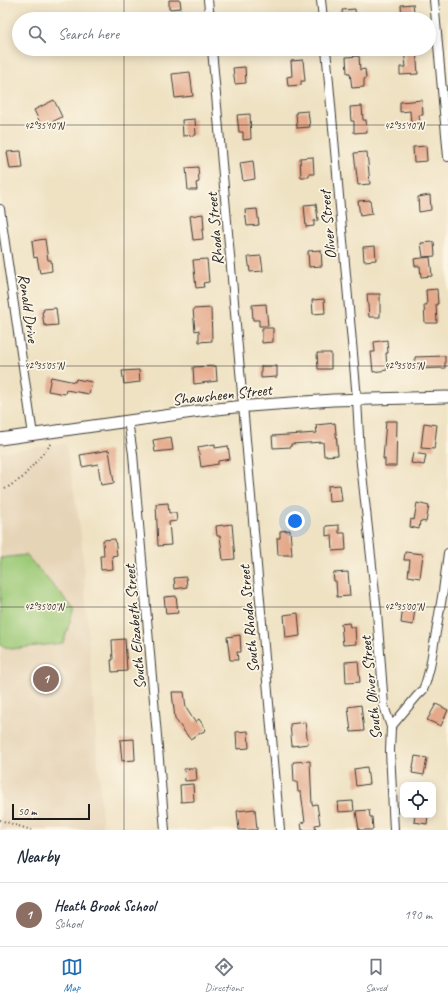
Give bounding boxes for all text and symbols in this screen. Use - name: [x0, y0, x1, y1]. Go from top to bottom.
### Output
- search box: [12, 12, 436, 56]
- icon: search: [26, 23, 48, 45]
- text: Search here: [58, 25, 119, 44]
- text: 42°35'10"N: [24, 119, 66, 132]
- text: 42°35'10"N: [384, 119, 426, 132]
- street label: Oliver Street: [315, 187, 341, 260]
- street label: Rhoda Street: [202, 190, 228, 266]
- street label: Ronald Drive: [13, 272, 43, 346]
- text: 42°35'05"N: [24, 359, 66, 372]
- text: 42°35'05"N: [384, 359, 426, 372]
- street label: Shawsheen Street: [171, 380, 274, 410]
- your location: [285, 511, 305, 531]
- street label: South Elizabeth Street: [119, 562, 150, 690]
- street label: South Rhoda Street: [234, 563, 264, 674]
- text: 42°35'00"N: [24, 600, 66, 613]
- text: 42°35'00"N: [384, 600, 426, 613]
- street label: South Oliver Street: [355, 633, 386, 741]
- pin: 1: [33, 664, 59, 694]
- map controls: [400, 782, 436, 818]
- button: locate: [400, 782, 436, 818]
- scale bar: [12, 802, 90, 821]
- text: 50 m: [18, 804, 37, 818]
- text: Nearby: [16, 846, 59, 867]
- text: Heath Brook School: [54, 897, 155, 916]
- text: 1: [26, 907, 32, 923]
- text: 190 m: [404, 907, 432, 923]
- text: School: [54, 916, 82, 932]
- tab: Map: [61, 956, 83, 994]
- tab: Directions: [205, 956, 243, 994]
- tab: Saved: [365, 956, 387, 994]

